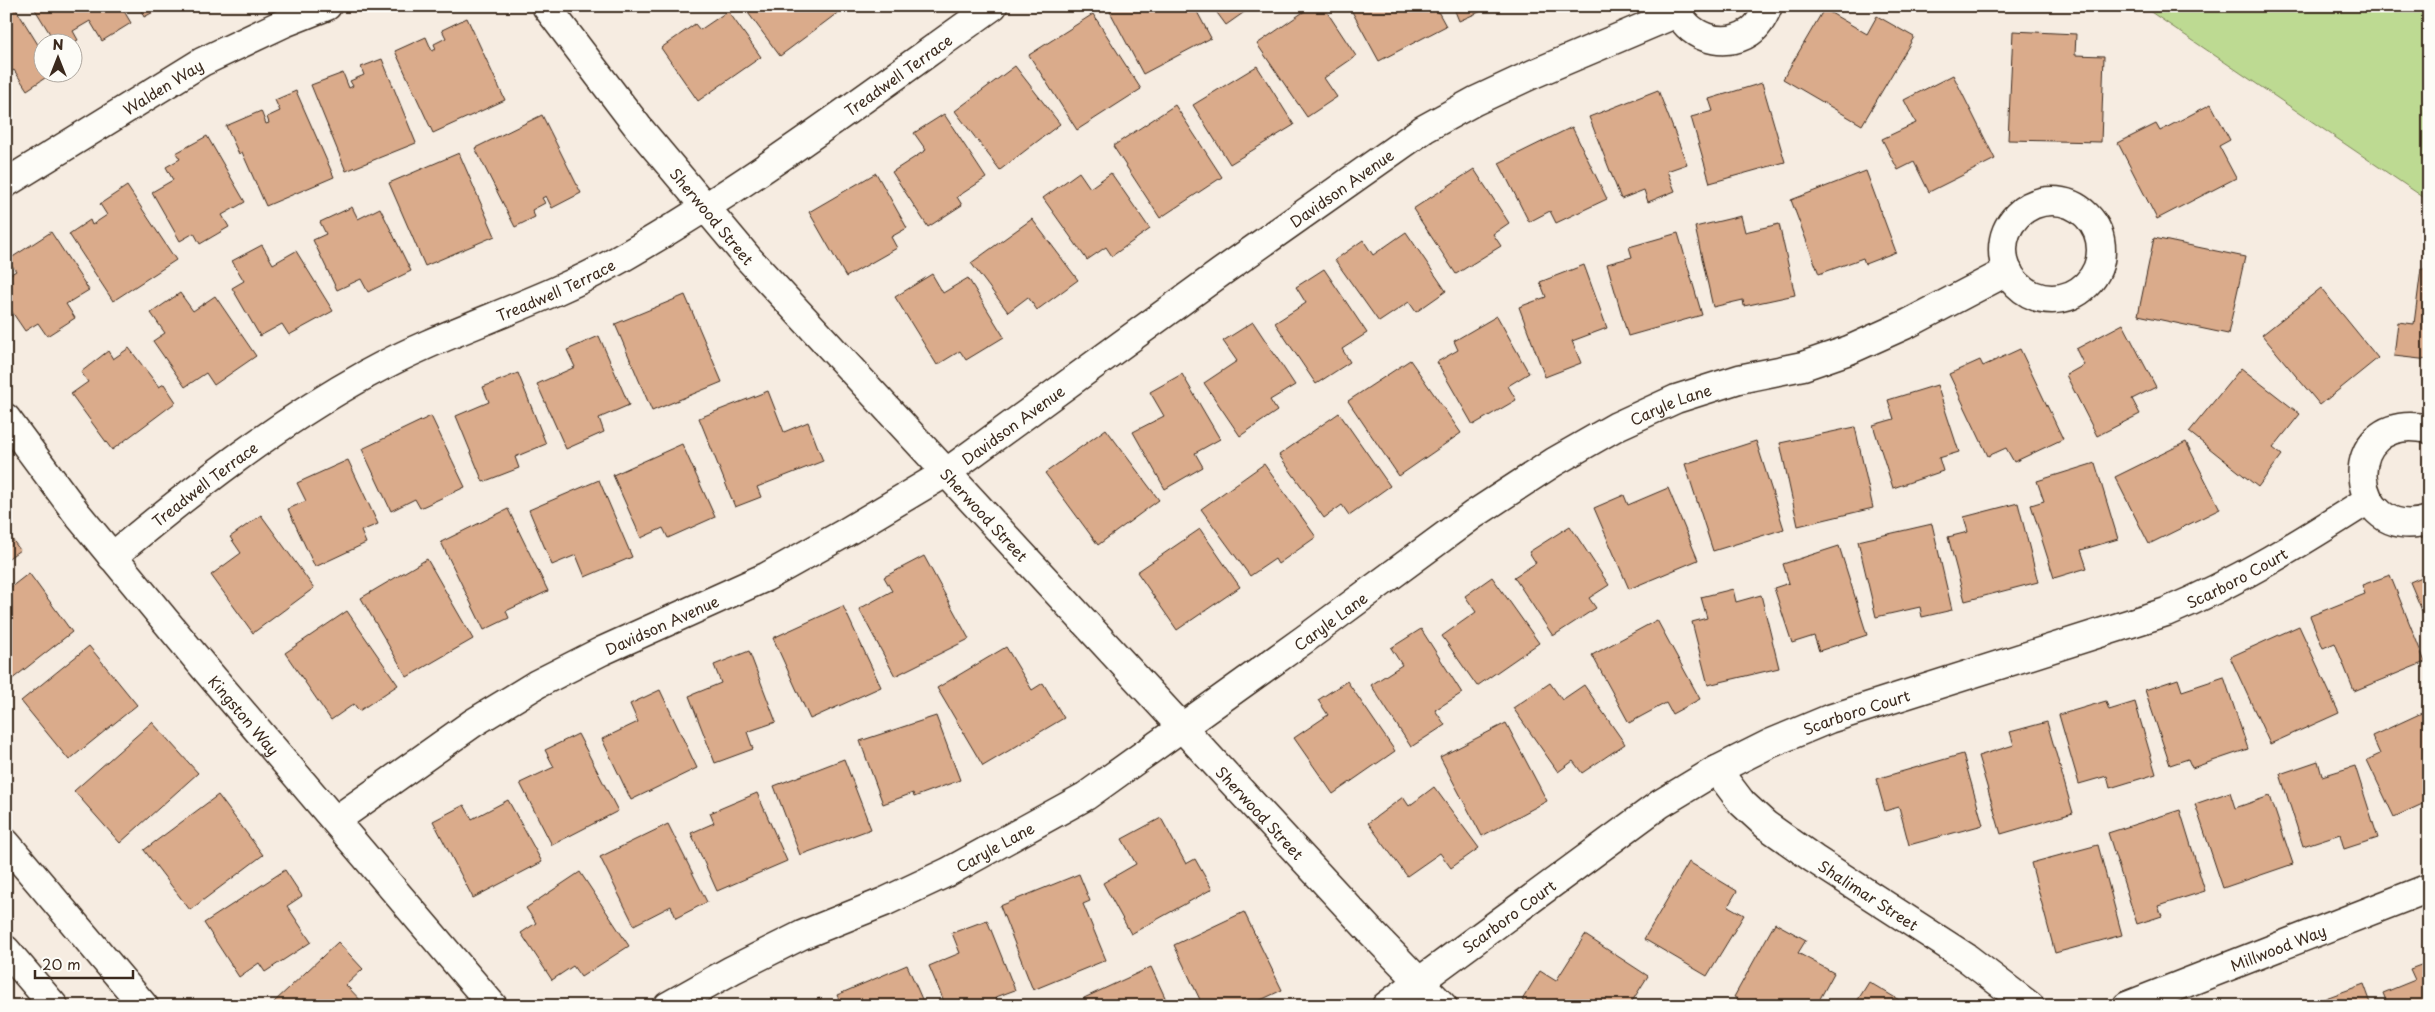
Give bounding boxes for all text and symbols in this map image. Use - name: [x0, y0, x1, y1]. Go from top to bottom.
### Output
- street label: Treadwell Terrace: [839, 28, 956, 121]
- north arrow: [32, 32, 82, 82]
- text: N: [52, 34, 64, 55]
- street label: Walden Way: [118, 53, 207, 120]
- street label: Davidson Avenue: [1284, 143, 1398, 232]
- street label: Sherwood Street: [665, 162, 760, 269]
- street label: Treadwell Terrace: [493, 253, 619, 326]
- street label: Caryle Lane: [1626, 377, 1714, 430]
- street label: Davidson Avenue: [956, 379, 1069, 470]
- street label: Treadwell Terrace: [146, 435, 262, 531]
- street label: Sherwood Street: [936, 462, 1034, 566]
- street label: Scarboro Court: [2182, 541, 2291, 613]
- street label: Caryle Lane: [1289, 586, 1372, 655]
- street label: Davidson Avenue: [601, 588, 722, 660]
- street label: Kingston Way: [204, 670, 286, 760]
- street label: Scarboro Court: [1799, 683, 1912, 740]
- street label: Sherwood Street: [1211, 760, 1310, 864]
- street label: Caryle Lane: [951, 815, 1038, 877]
- street label: Shalimar Street: [1814, 853, 1923, 935]
- street label: Scarboro Court: [1457, 873, 1560, 958]
- street label: Millwood Way: [2227, 918, 2329, 976]
- scale bar: [35, 947, 132, 979]
- text: 20 m: [42, 952, 81, 975]

